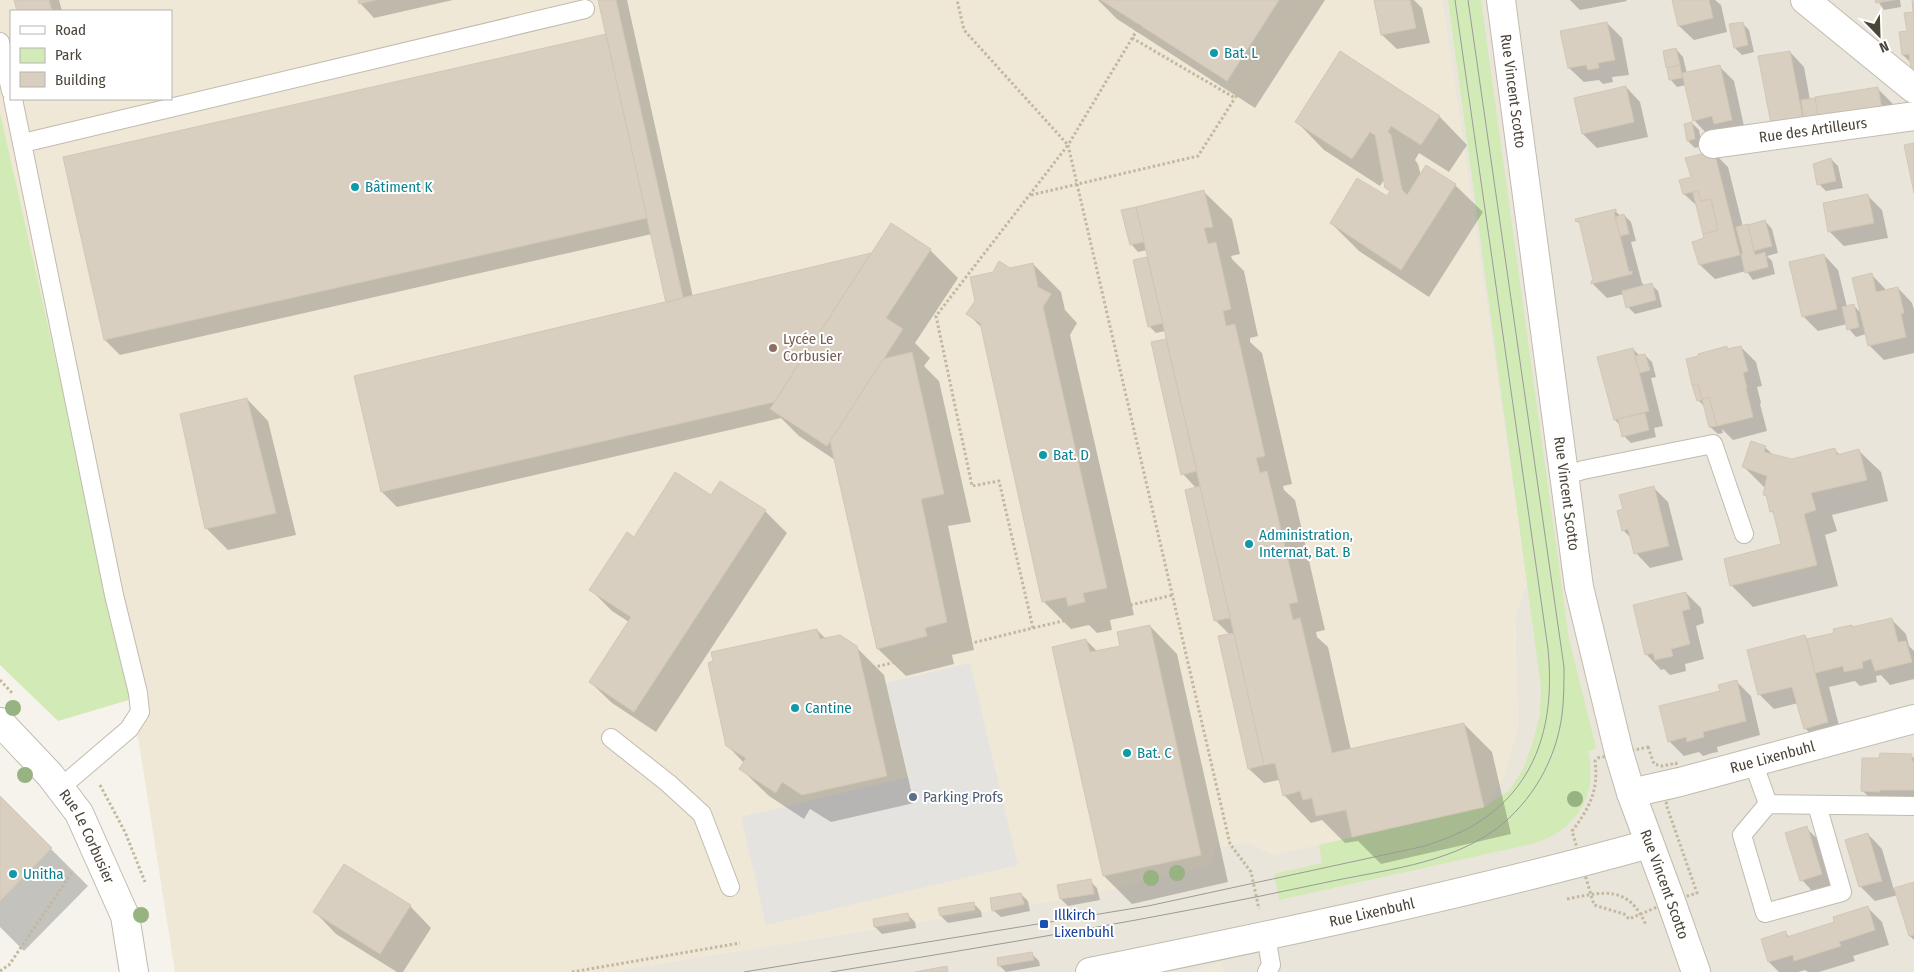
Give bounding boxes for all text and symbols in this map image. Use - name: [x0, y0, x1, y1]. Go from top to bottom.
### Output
- legend: [10, 10, 172, 100]
- north arrow: [1854, 10, 1904, 60]
- text: Road: [55, 21, 86, 39]
- street label: Rue Vincent Scotto: [1497, 33, 1530, 150]
- text: N: [1877, 37, 1891, 56]
- place label: Bat. L: [1224, 44, 1258, 62]
- text: Park: [55, 46, 82, 64]
- marker: Bat. L: [1208, 47, 1220, 59]
- text: Building: [55, 71, 106, 89]
- street label: Rue des Artilleurs: [1758, 114, 1868, 146]
- place label: Bâtiment K: [365, 178, 433, 196]
- marker: Bâtiment K: [349, 181, 361, 193]
- place label: Lycée Le Corbusier: [783, 330, 843, 365]
- marker: Lycée Le Corbusier: [767, 342, 779, 354]
- street label: Rue Vincent Scotto: [1550, 435, 1583, 552]
- place label: Bat. D: [1053, 446, 1089, 464]
- marker: Bat. D: [1037, 449, 1049, 461]
- place label: Administration, Internat, Bat. B: [1259, 526, 1353, 561]
- marker: Administration, Internat, Bat. B: [1243, 538, 1255, 550]
- place label: Cantine: [805, 699, 852, 717]
- marker: Cantine: [789, 702, 801, 714]
- street label: Rue Lixenbuhl: [1728, 737, 1817, 777]
- place label: Bat. C: [1137, 744, 1172, 762]
- marker: Bat. C: [1121, 747, 1133, 759]
- street label: Rue Le Corbusier: [55, 786, 119, 887]
- place label: Parking Profs: [923, 788, 1003, 806]
- marker: Parking Profs: [907, 791, 919, 803]
- street label: Rue Vincent Scotto: [1636, 827, 1693, 942]
- place label: Unitha: [23, 865, 64, 883]
- marker: Unitha: [7, 868, 19, 880]
- street label: Rue Lixenbuhl: [1327, 894, 1416, 931]
- place label: Illkirch Lixenbuhl: [1054, 906, 1114, 941]
- marker: Illkirch Lixenbuhl: [1038, 918, 1050, 930]

